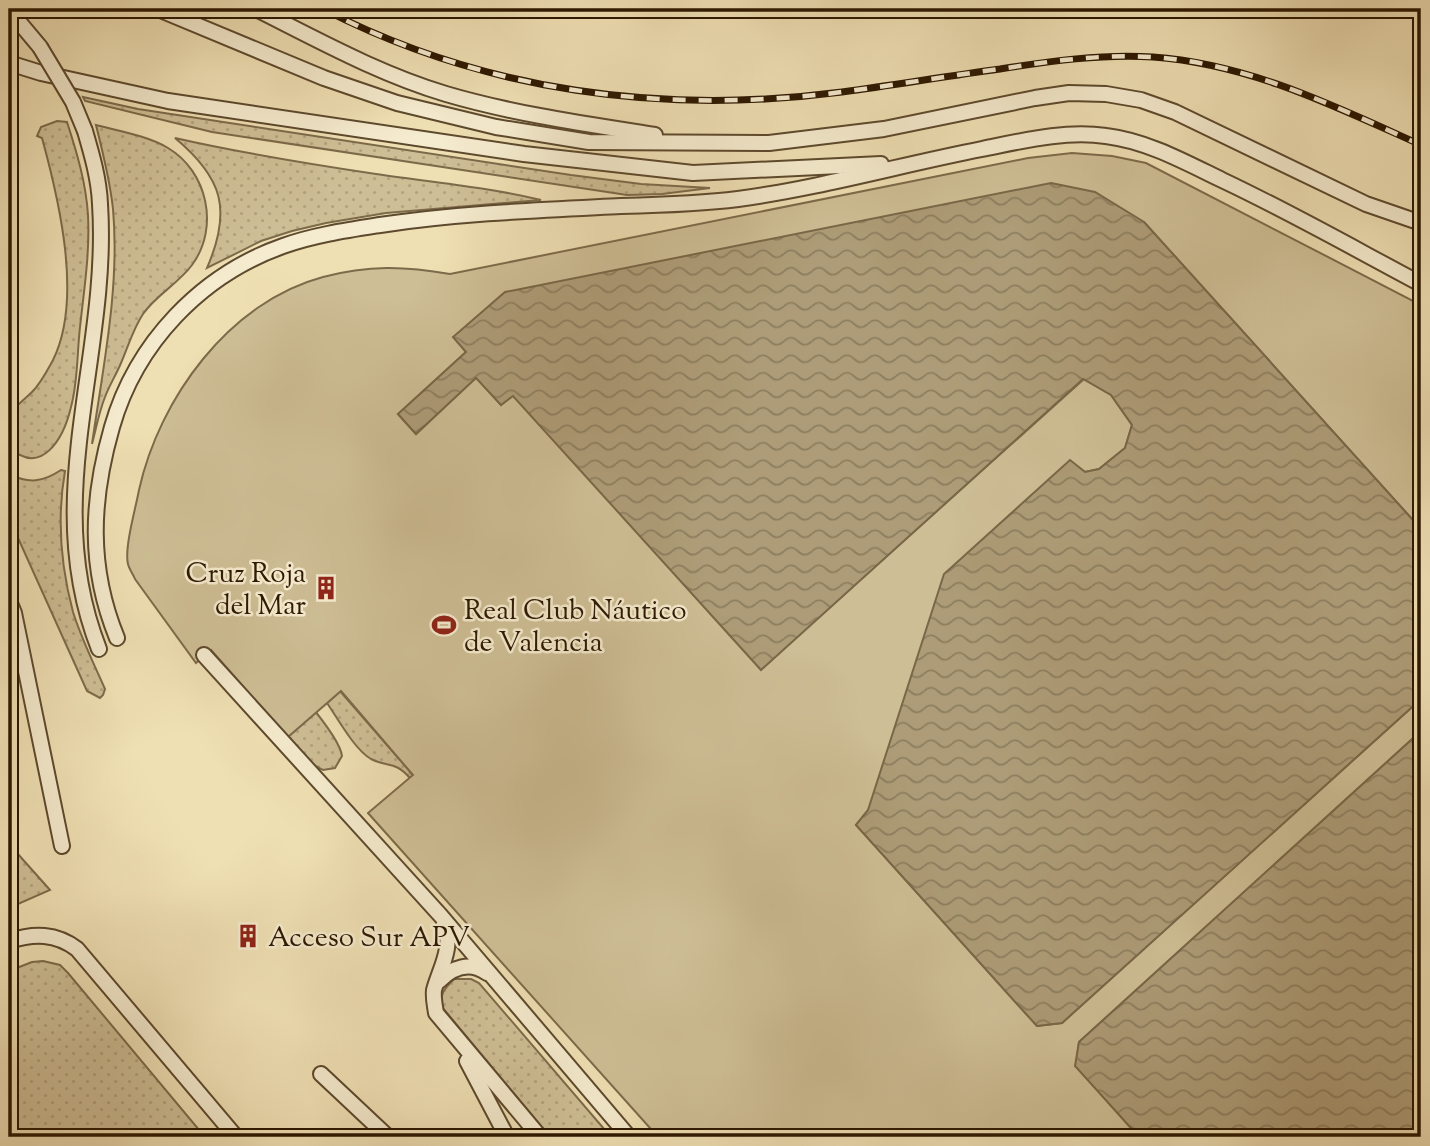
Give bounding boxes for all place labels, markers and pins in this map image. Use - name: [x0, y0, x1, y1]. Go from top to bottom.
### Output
- place label: Cruz Roja del Mar: [186, 555, 306, 627]
- building icon: Cruz Roja del Mar: [312, 574, 340, 602]
- place label: Real Club Náutico de Valencia: [464, 592, 687, 664]
- sports icon: Real Club Náutico de Valencia: [430, 611, 458, 639]
- place label: Acceso Sur APV: [268, 919, 470, 959]
- building icon: Acceso Sur APV: [234, 922, 262, 950]

